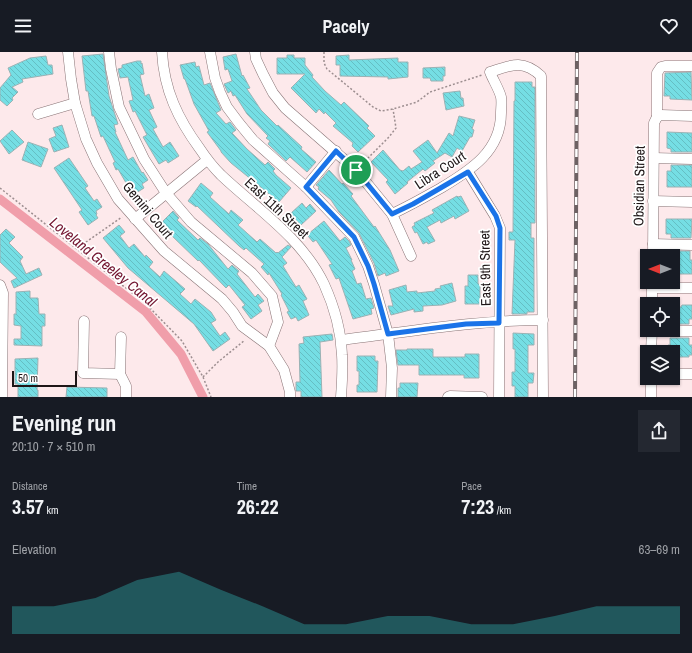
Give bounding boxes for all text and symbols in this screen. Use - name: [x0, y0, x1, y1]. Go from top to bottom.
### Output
- text: Pacely: [323, 14, 369, 39]
- icon: menu: [12, 15, 34, 37]
- icon: heart: [658, 15, 680, 37]
- street label: Obsidian Street: [629, 146, 649, 226]
- street label: Libra Court: [411, 147, 469, 193]
- pin: [339, 153, 373, 187]
- icon: arrive: [345, 159, 367, 181]
- street label: East 11th Street: [241, 174, 313, 242]
- street label: Gemini Court: [119, 178, 177, 242]
- water label: Loveland Greeley Canal: [45, 212, 161, 311]
- street label: East 9th Street: [475, 230, 495, 306]
- north arrow: [640, 249, 680, 289]
- map controls: [640, 249, 680, 385]
- button: locate: [640, 297, 680, 337]
- button: layers: [640, 345, 680, 385]
- scale bar: [12, 369, 77, 388]
- text: 50 m: [18, 371, 38, 385]
- text: Evening run: [12, 408, 116, 438]
- button: share: [638, 410, 680, 452]
- text: 20:10 · 7 × 510 m: [12, 438, 95, 455]
- text: Distance: [12, 479, 48, 493]
- text: Time: [237, 479, 257, 493]
- text: Pace: [461, 479, 482, 493]
- text: 3.57: [12, 493, 44, 520]
- text: 26:22: [237, 493, 279, 520]
- text: 7:23: [461, 493, 494, 520]
- text: km: [44, 503, 58, 517]
- text: /km: [494, 503, 511, 517]
- text: Elevation: [12, 541, 56, 558]
- text: 63–69 m: [639, 541, 680, 558]

